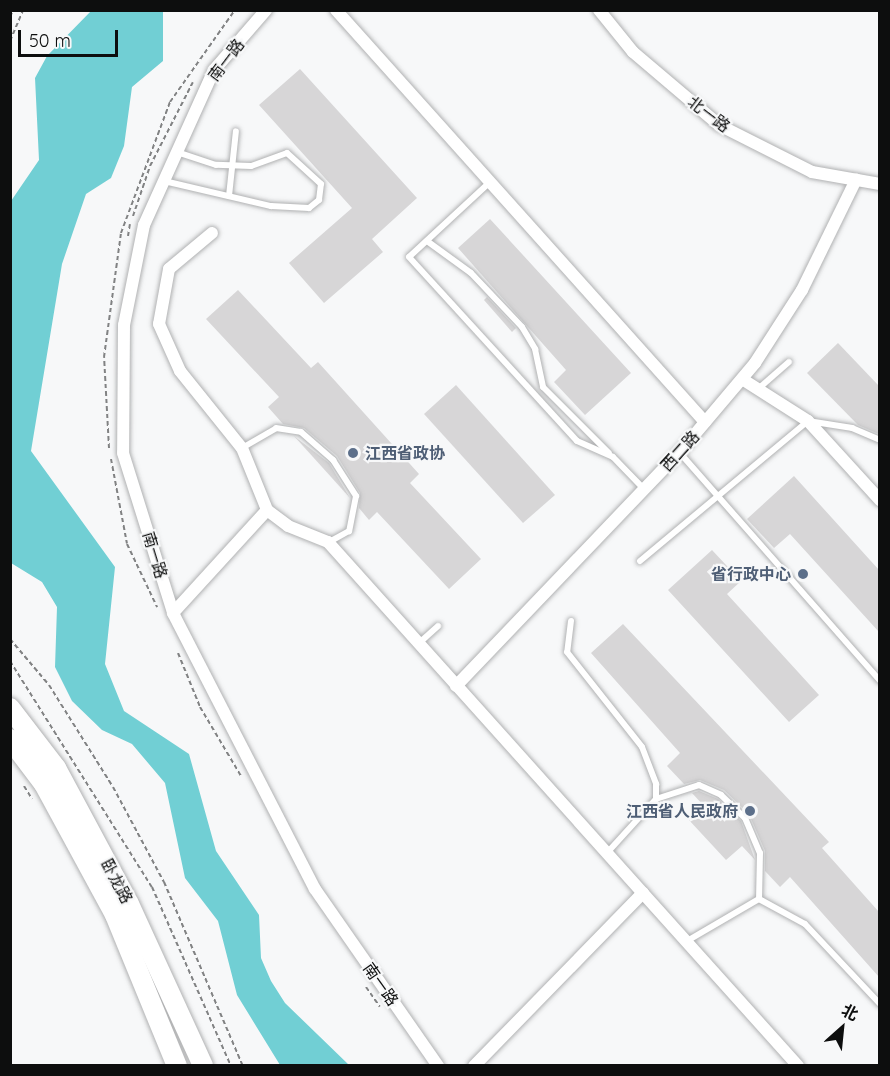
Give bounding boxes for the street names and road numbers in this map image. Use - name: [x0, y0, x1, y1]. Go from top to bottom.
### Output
- street label: 南一路: [204, 35, 248, 85]
- street label: 北一路: [684, 92, 734, 136]
- street label: 西二路: [657, 427, 703, 475]
- street label: 南一路: [139, 529, 171, 581]
- street label: 卧龙路: [97, 855, 137, 907]
- street label: 南一路: [359, 959, 403, 1009]

